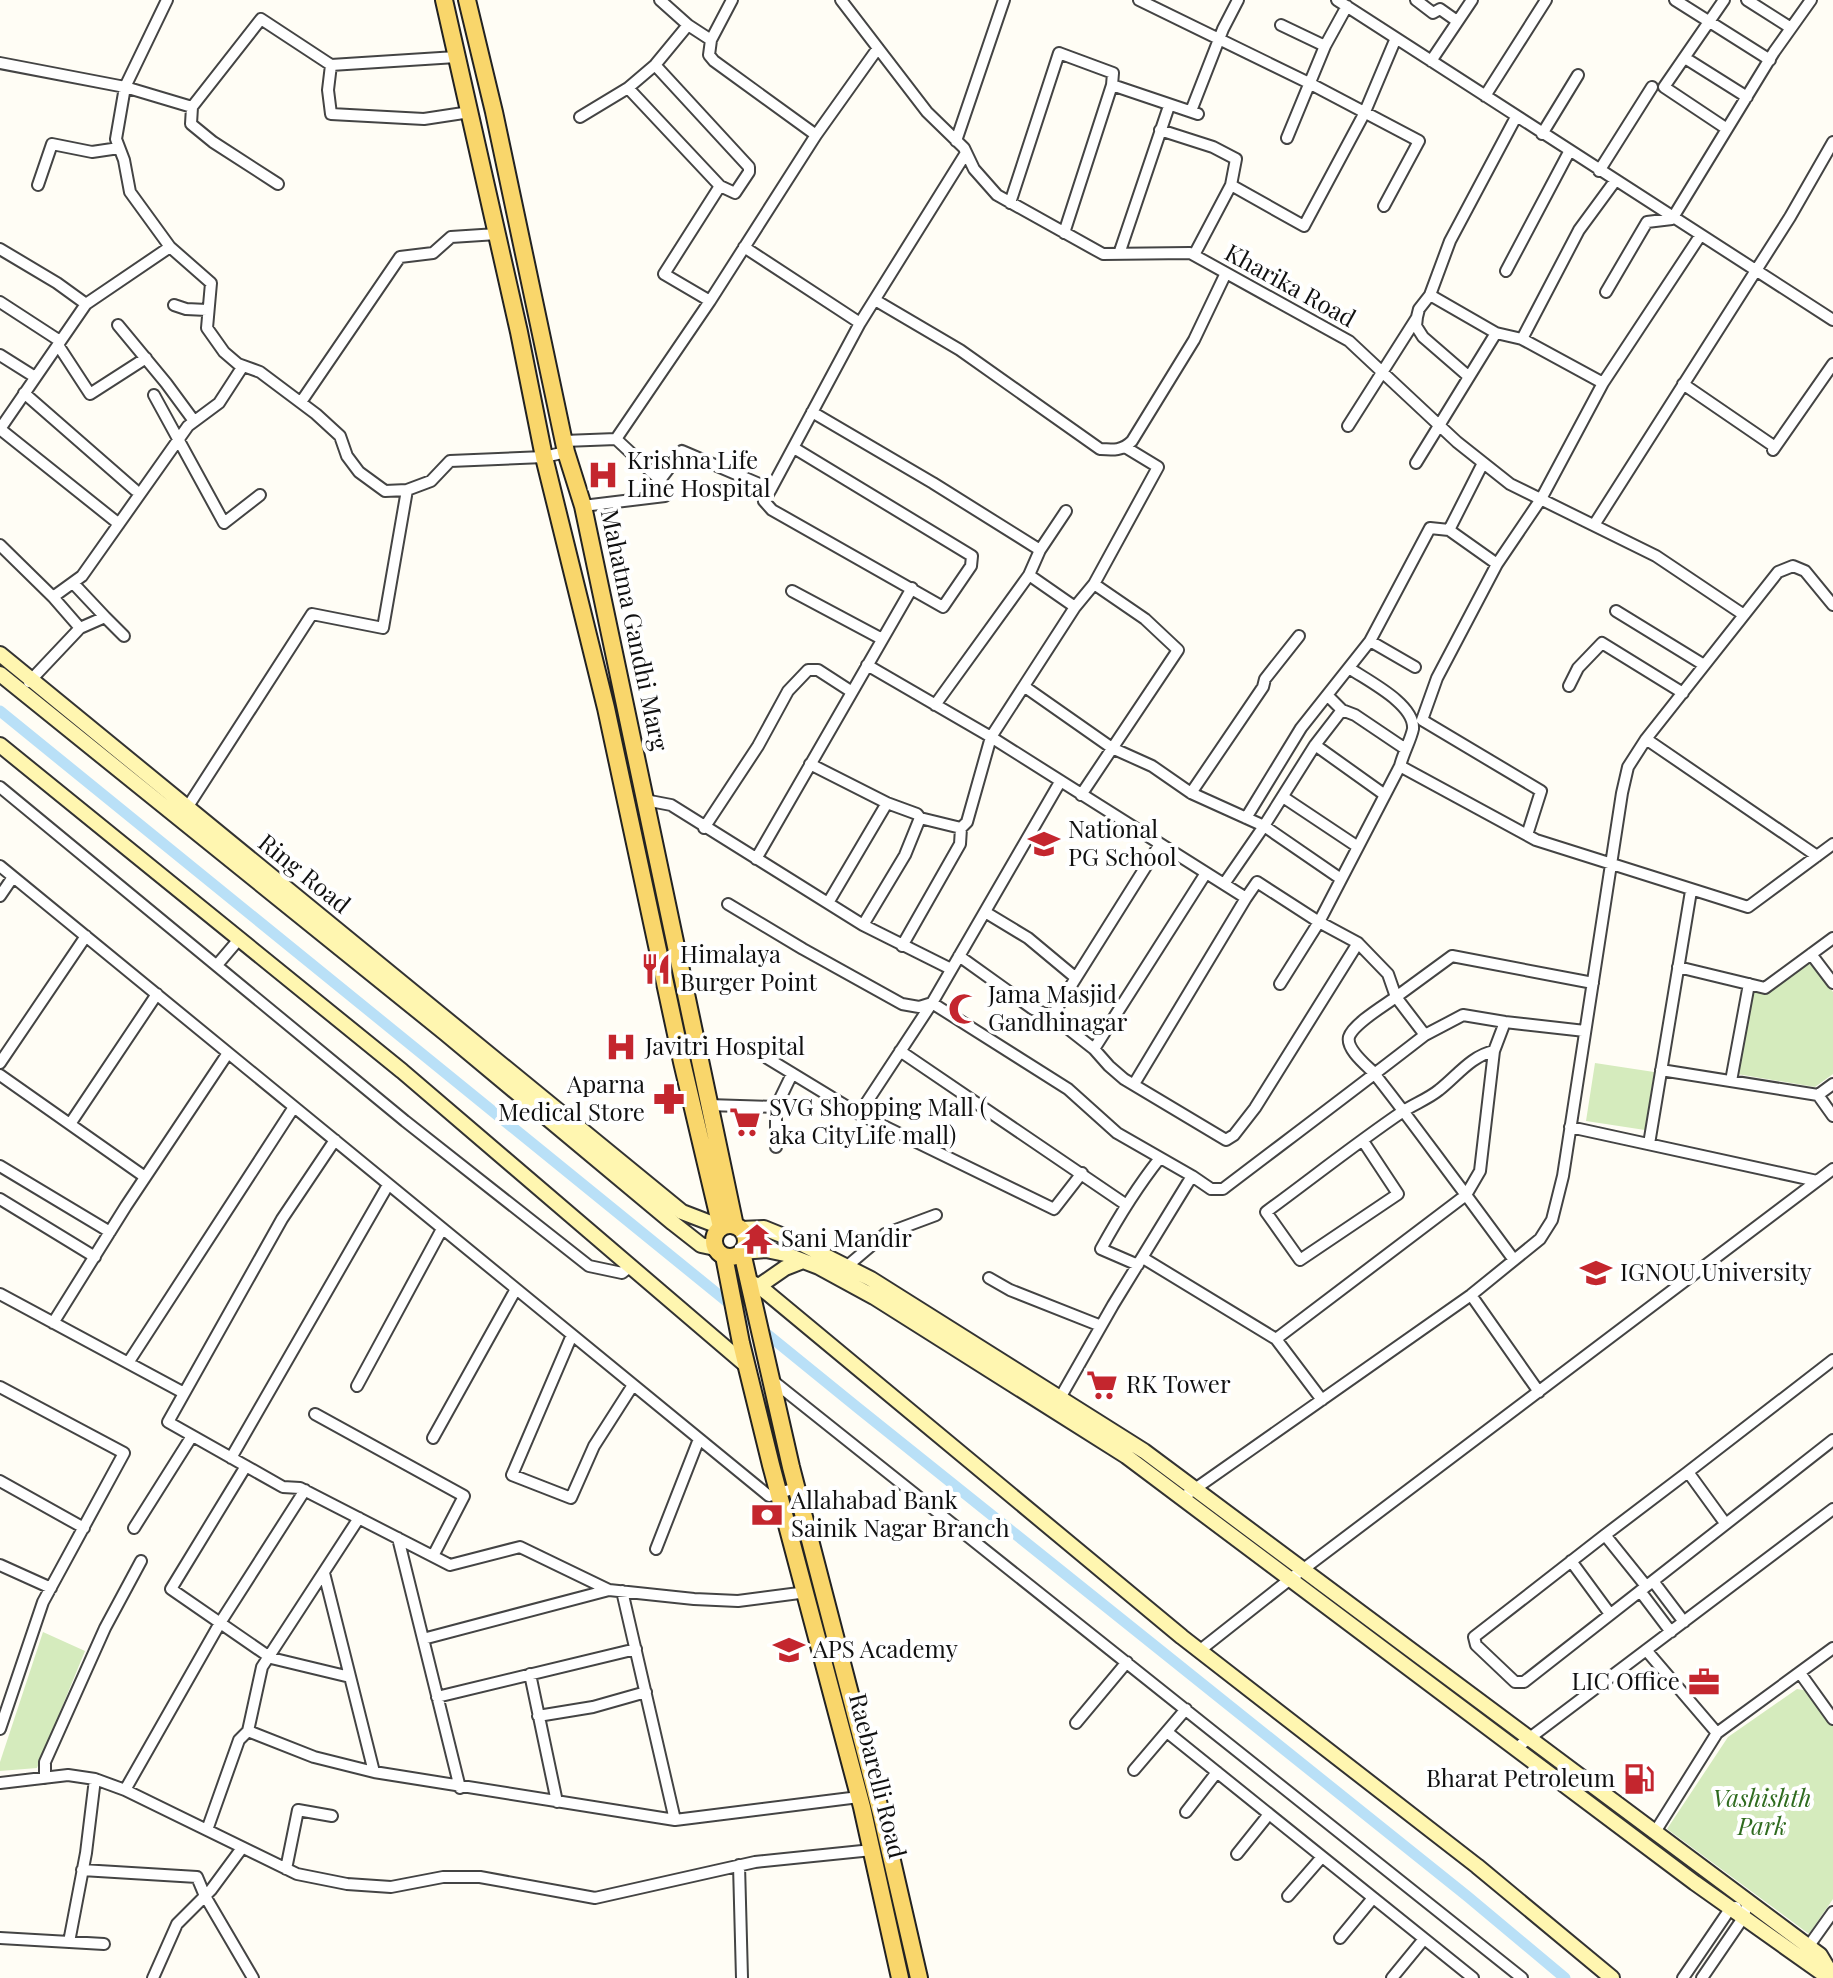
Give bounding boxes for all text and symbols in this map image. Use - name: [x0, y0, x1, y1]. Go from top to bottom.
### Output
- street label: Kharika Road: [1220, 235, 1362, 333]
- place label: Krishna Life Line Hospital: [627, 443, 771, 503]
- hospital icon: Krishna Life Line Hospital: [586, 458, 620, 492]
- street label: Mahatma Gandhi Marg: [595, 506, 677, 754]
- place label: National PG School: [1068, 812, 1177, 872]
- street label: Ring Road: [252, 825, 358, 920]
- school or university icon: National PG School: [1027, 827, 1061, 861]
- place label: Himalaya Burger Point: [680, 937, 818, 997]
- restaurant icon: Himalaya Burger Point: [639, 952, 673, 986]
- place label: Jama Masjid Gandhinagar: [987, 977, 1128, 1037]
- mosque icon: Jama Masjid Gandhinagar: [947, 992, 981, 1026]
- place label: Javitri Hospital: [644, 1029, 805, 1061]
- hospital icon: Javitri Hospital: [604, 1030, 638, 1064]
- place label: Aparna Medical Store: [498, 1067, 645, 1127]
- pharmacy icon: Aparna Medical Store: [652, 1082, 686, 1116]
- place label: SVG Shopping Mall ( aka CityLife mall): [769, 1090, 987, 1150]
- supermarket icon: SVG Shopping Mall ( aka CityLife mall): [728, 1105, 762, 1139]
- place label: Sani Mandir: [781, 1221, 912, 1253]
- temple icon: Sani Mandir: [740, 1222, 774, 1256]
- place label: IGNOU University: [1620, 1255, 1812, 1287]
- school or university icon: IGNOU University: [1579, 1256, 1613, 1290]
- place label: RK Tower: [1126, 1367, 1231, 1399]
- supermarket icon: RK Tower: [1085, 1368, 1119, 1402]
- place label: Allahabad Bank Sainik Nagar Branch: [790, 1483, 1010, 1543]
- bank icon: Allahabad Bank Sainik Nagar Branch: [750, 1498, 784, 1532]
- place label: APS Academy: [812, 1632, 958, 1664]
- school or university icon: APS Academy: [772, 1633, 806, 1667]
- place label: LIC Office: [1571, 1664, 1680, 1696]
- office icon: LIC Office: [1687, 1665, 1721, 1699]
- street label: Raebarelli Road: [843, 1690, 915, 1861]
- place label: Bharat Petroleum: [1426, 1761, 1615, 1793]
- fuel station icon: Bharat Petroleum: [1622, 1762, 1656, 1796]
- park label: Vashishth Park: [1713, 1781, 1811, 1841]

